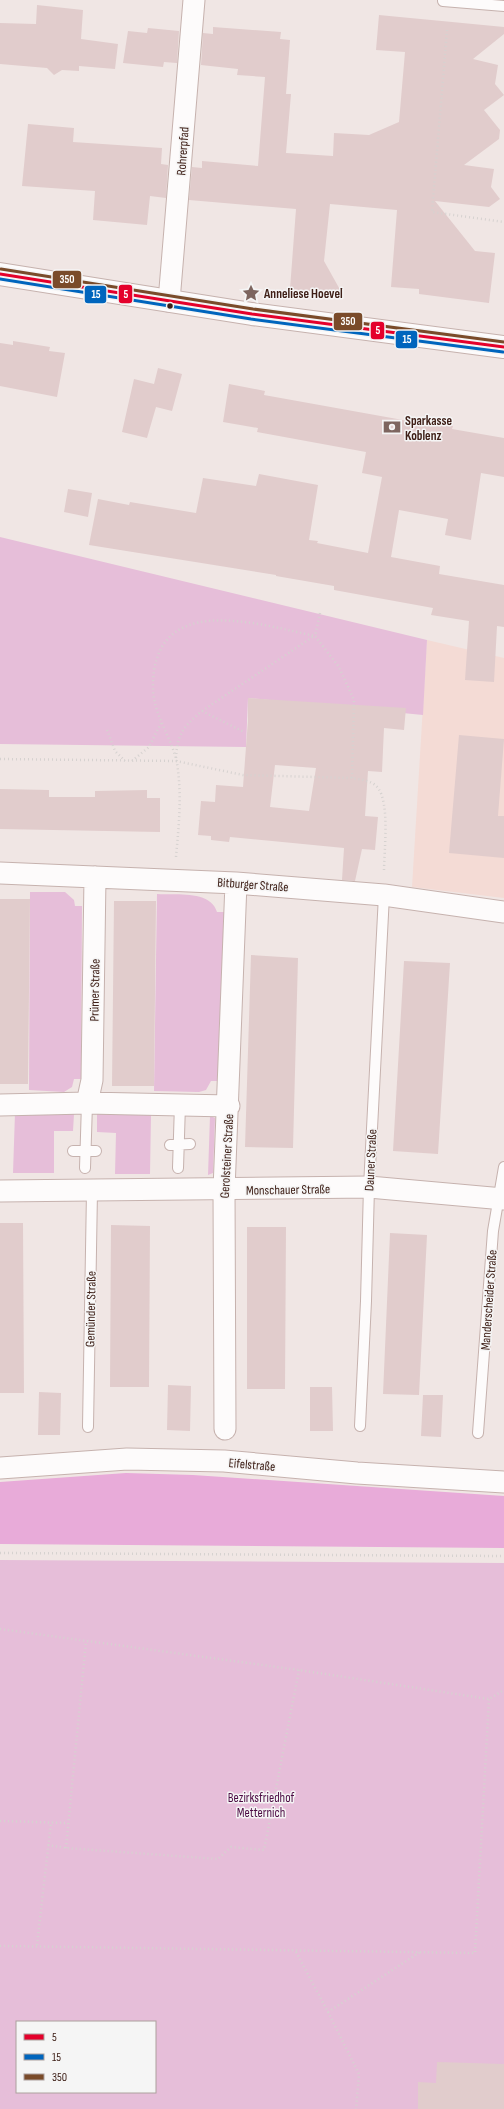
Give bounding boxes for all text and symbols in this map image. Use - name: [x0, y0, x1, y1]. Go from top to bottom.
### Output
- street label: Rohrerpfad: [173, 126, 193, 176]
- line badge: 350: [52, 270, 82, 289]
- text: 350: [60, 273, 75, 286]
- place icon: Anneliese Hoevel: [241, 283, 261, 303]
- line badge: 5: [118, 284, 133, 304]
- line badge: 15: [84, 285, 107, 304]
- place label: Anneliese Hoevel: [263, 286, 343, 302]
- text: 15: [91, 288, 101, 301]
- text: 5: [124, 288, 129, 301]
- unlabelled marker: [165, 301, 175, 311]
- line badge: 350: [333, 312, 363, 331]
- text: 350: [341, 315, 356, 328]
- line badge: 5: [370, 321, 385, 340]
- text: 5: [376, 324, 381, 337]
- line badge: 15: [395, 330, 418, 349]
- text: 15: [402, 333, 412, 346]
- place label: Sparkasse Koblenz: [405, 413, 452, 444]
- bank icon: Sparkasse Koblenz: [382, 417, 402, 437]
- street label: Bitburger Straße: [217, 875, 289, 895]
- street label: Prümer Straße: [86, 958, 104, 1022]
- street label: Gerolsteiner Straße: [217, 1113, 237, 1199]
- street label: Dauner Straße: [361, 1129, 381, 1191]
- street label: Monschauer Straße: [246, 1181, 330, 1199]
- street label: Manderscheider Straße: [478, 1249, 500, 1351]
- street label: Gemünder Straße: [82, 1271, 100, 1347]
- street label: Eifelstraße: [228, 1455, 276, 1475]
- park label: Bezirksfriedhof Metternich: [228, 1790, 294, 1821]
- legend: [16, 2021, 156, 2093]
- text: 5: [52, 2030, 57, 2045]
- text: 15: [52, 2050, 61, 2065]
- text: 350: [52, 2070, 67, 2085]

